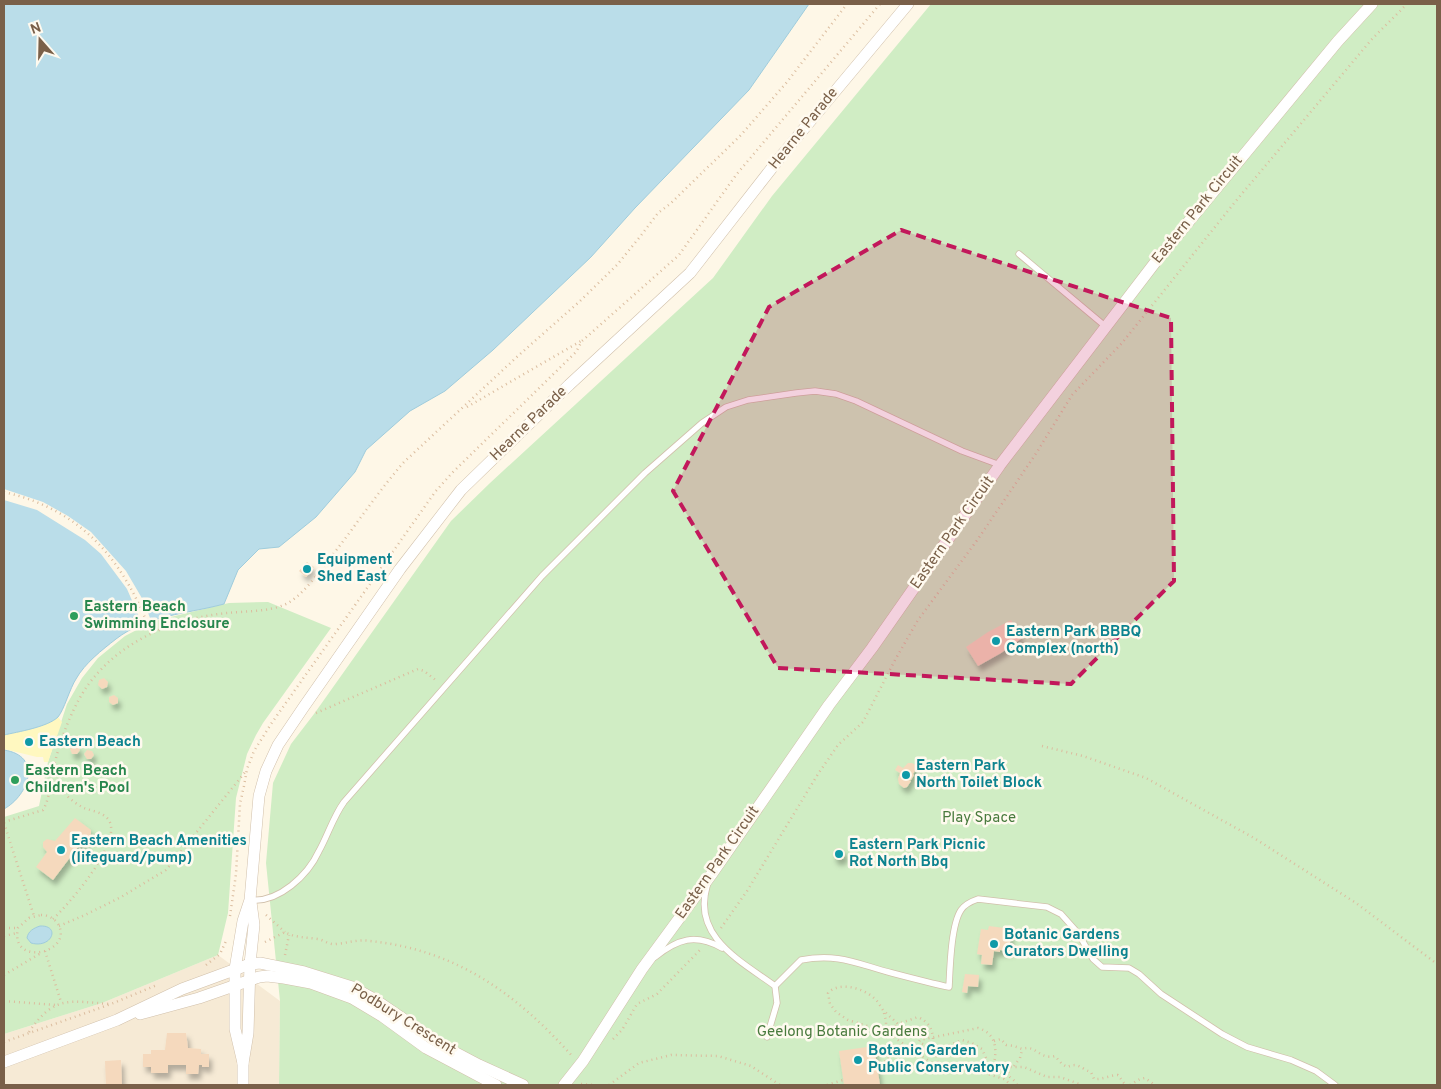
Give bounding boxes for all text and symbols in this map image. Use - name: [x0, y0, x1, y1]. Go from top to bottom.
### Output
- north arrow: [15, 15, 65, 65]
- text: N: [28, 19, 44, 39]
- street label: Hearne Parade: [765, 84, 843, 174]
- street label: Eastern Park Circuit: [1148, 152, 1248, 268]
- street label: Hearne Parade: [486, 382, 572, 466]
- street label: Eastern Park Circuit: [907, 473, 999, 593]
- place label: Equipment Shed East: [317, 551, 392, 587]
- marker: Equipment Shed East: [301, 563, 313, 575]
- place label: Eastern Beach Swimming Enclosure: [84, 598, 230, 634]
- marker: Eastern Beach Swimming Enclosure: [68, 610, 80, 622]
- place label: Eastern Park BBBQ Complex (north): [1006, 623, 1141, 659]
- marker: Eastern Park BBBQ Complex (north): [990, 635, 1002, 647]
- place label: Eastern Beach: [39, 733, 141, 752]
- marker: Eastern Beach: [23, 736, 35, 748]
- place label: Eastern Park North Toilet Block: [916, 757, 1042, 793]
- place label: Eastern Beach Children's Pool: [25, 762, 130, 798]
- marker: Eastern Park North Toilet Block: [900, 769, 912, 781]
- marker: Eastern Beach Children's Pool: [9, 774, 21, 786]
- street label: Eastern Park Circuit: [672, 803, 764, 923]
- park label: Play Space: [942, 809, 1016, 828]
- place label: Eastern Beach Amenities (lifeguard/pump): [71, 832, 247, 868]
- place label: Eastern Park Picnic Rot North Bbq: [849, 836, 986, 872]
- marker: Eastern Beach Amenities (lifeguard/pump): [55, 844, 67, 856]
- marker: Eastern Park Picnic Rot North Bbq: [833, 848, 845, 860]
- place label: Botanic Gardens Curators Dwelling: [1004, 926, 1129, 962]
- marker: Botanic Gardens Curators Dwelling: [988, 938, 1000, 950]
- street label: Podbury Crescent: [347, 980, 459, 1060]
- park label: Geelong Botanic Gardens: [757, 1023, 927, 1042]
- place label: Botanic Garden Public Conservatory: [868, 1042, 1010, 1078]
- marker: Botanic Garden Public Conservatory: [852, 1054, 864, 1066]

